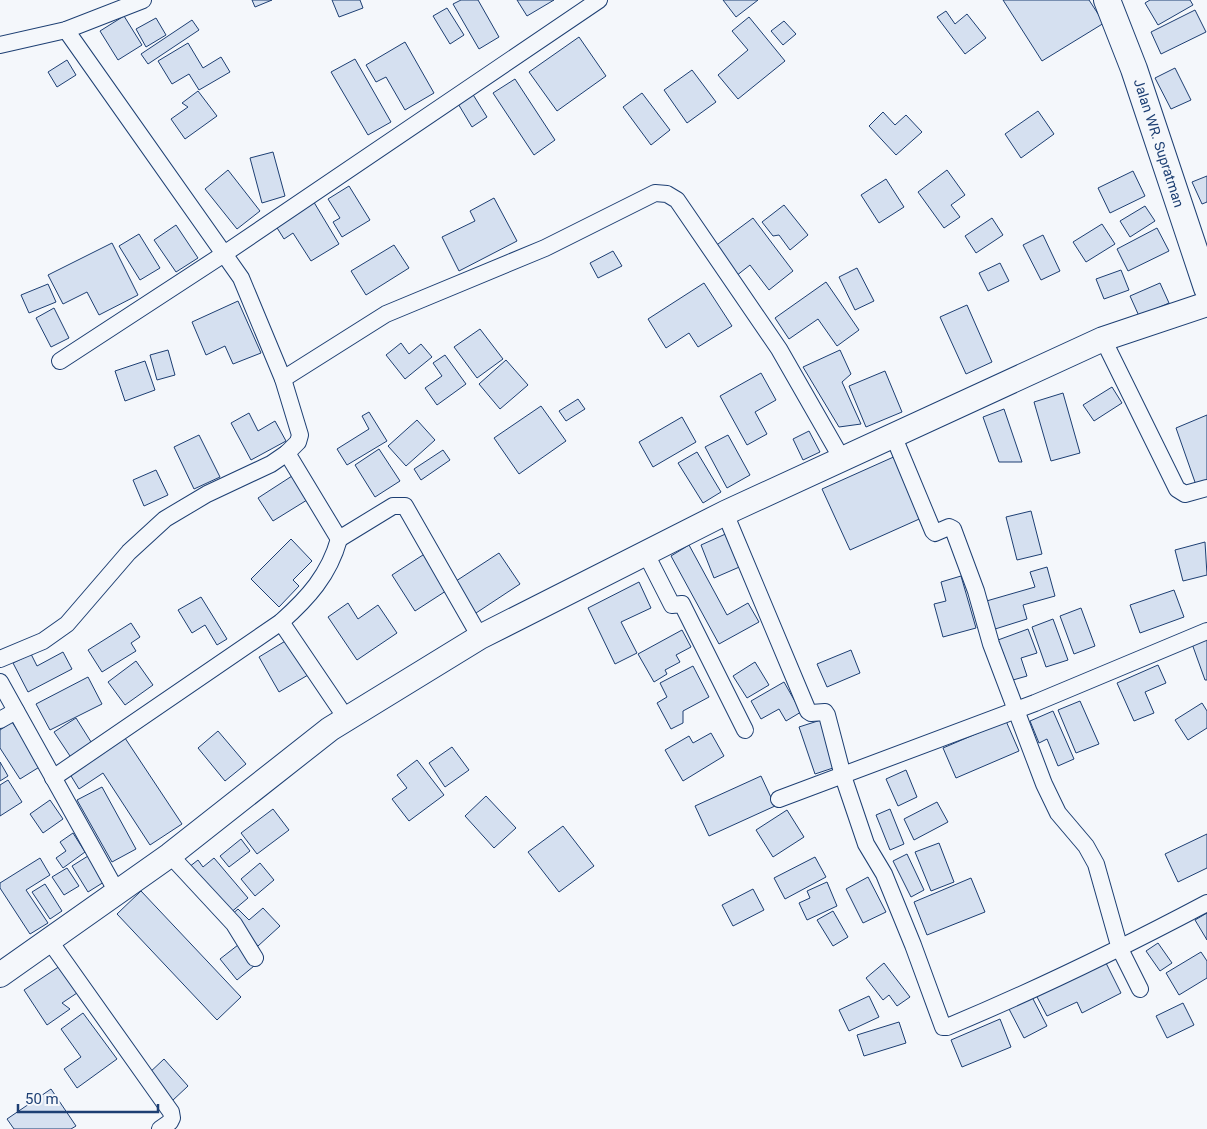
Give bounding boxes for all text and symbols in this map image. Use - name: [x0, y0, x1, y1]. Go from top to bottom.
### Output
- street label: Jalan WR. Supratman: [1131, 77, 1187, 209]
- scale bar: [18, 1082, 158, 1114]
- text: 50 m: [25, 1090, 59, 1108]

